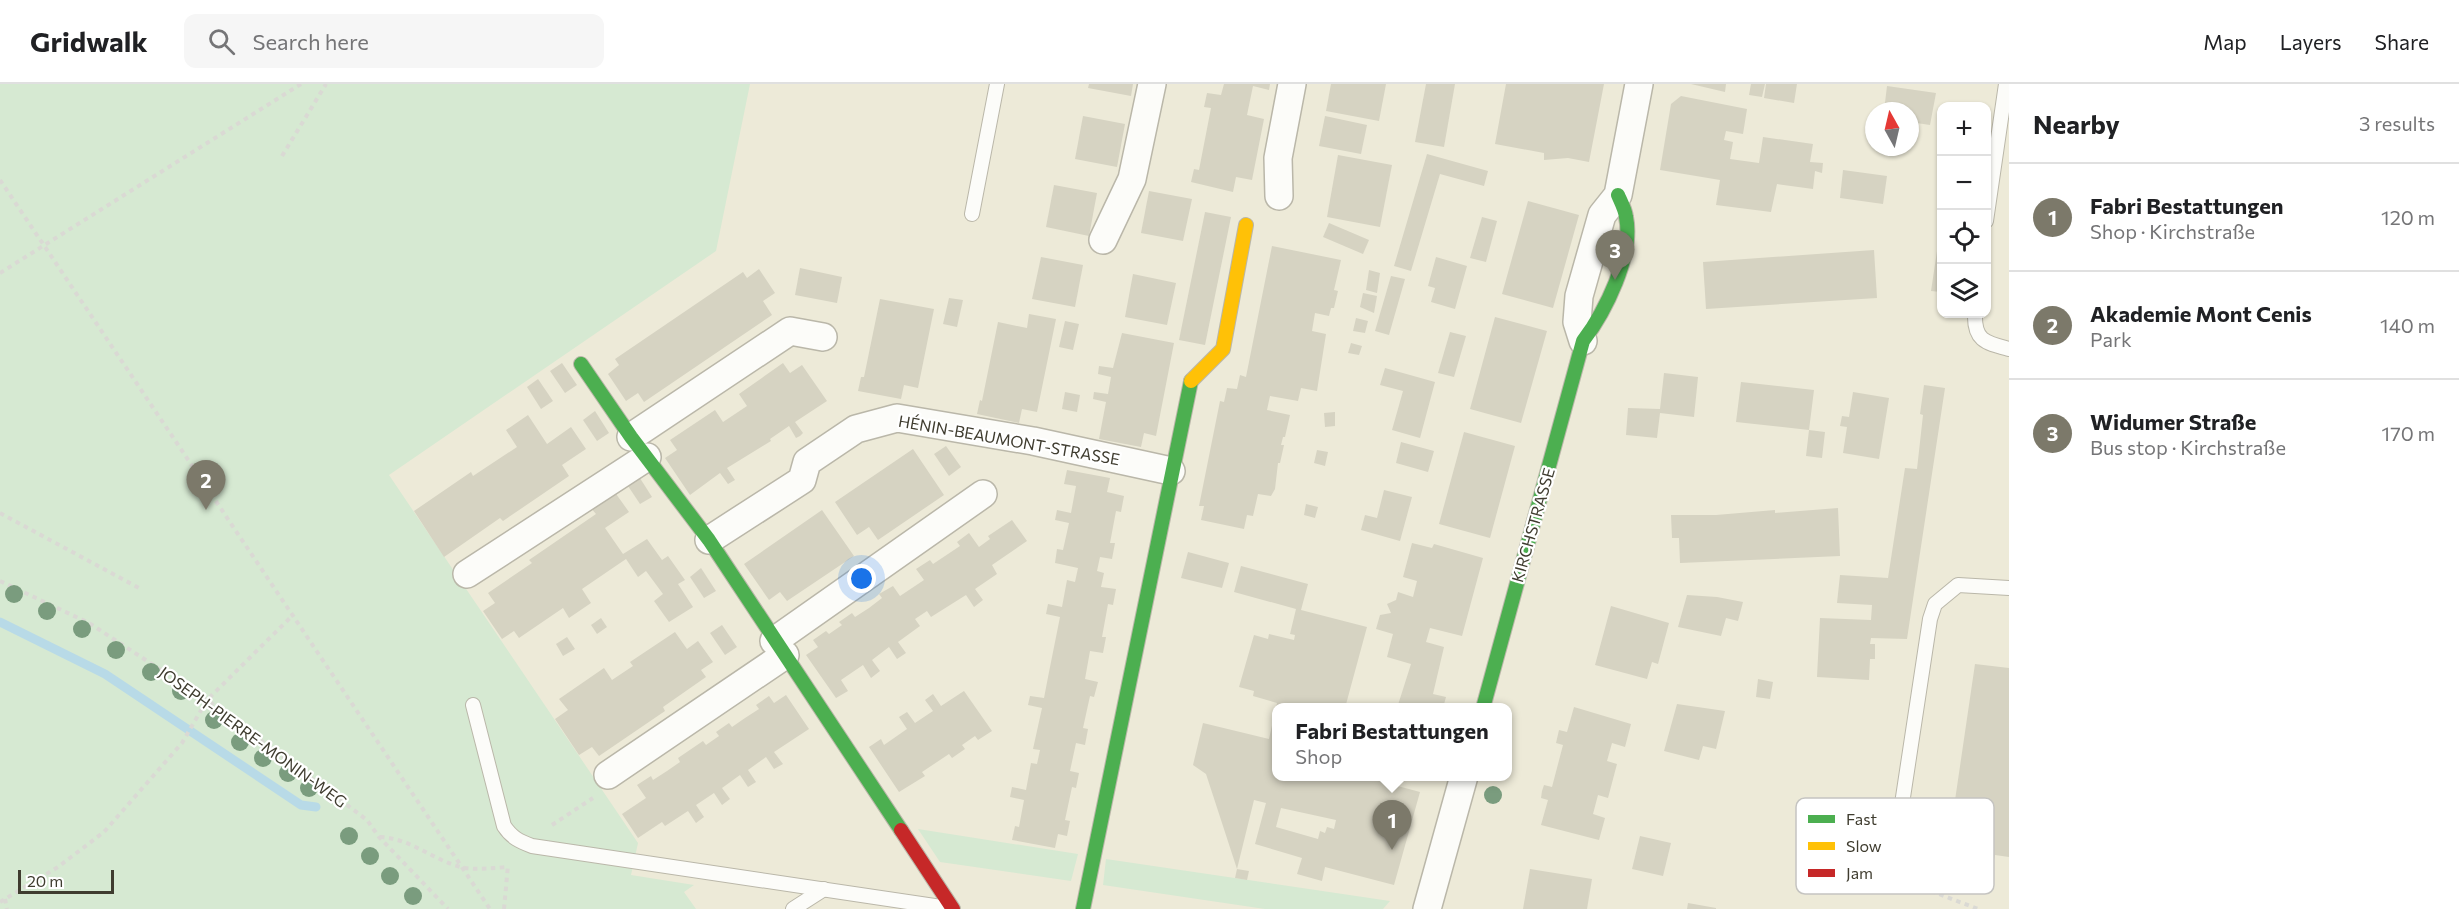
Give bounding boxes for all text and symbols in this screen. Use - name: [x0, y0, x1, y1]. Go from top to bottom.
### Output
- search box: [184, 14, 604, 68]
- text: Gridwalk: [30, 24, 148, 58]
- icon: search: [205, 25, 238, 58]
- text: Search here: [253, 28, 369, 55]
- text: Map: [2203, 29, 2247, 54]
- text: Layers: [2280, 29, 2342, 54]
- text: Share: [2375, 29, 2429, 54]
- north arrow: [1865, 102, 1919, 156]
- map controls: [1937, 102, 1991, 318]
- button: +: [1937, 102, 1991, 156]
- text: Nearby: [2033, 108, 2120, 139]
- text: 3 results: [2359, 111, 2435, 135]
- button: −: [1937, 156, 1991, 210]
- text: Fabri Bestattungen: [2090, 192, 2283, 219]
- text: 1: [2048, 205, 2057, 229]
- text: 120 m: [2381, 205, 2435, 229]
- button: locate: [1937, 210, 1991, 264]
- text: Shop · Kirchstraße: [2090, 219, 2255, 243]
- pin: 3: [1596, 230, 1634, 280]
- button: layers: [1937, 264, 1991, 318]
- text: Akademie Mont Cenis: [2090, 300, 2312, 327]
- text: 2: [2047, 313, 2058, 337]
- text: 140 m: [2380, 313, 2435, 337]
- text: Park: [2090, 327, 2132, 351]
- text: Widumer Straße: [2090, 408, 2256, 435]
- street label: HÉNIN-BEAUMONT-STRASSE: [897, 411, 1121, 468]
- text: 3: [2047, 421, 2058, 445]
- text: 170 m: [2382, 421, 2435, 445]
- text: Bus stop · Kirchstraße: [2090, 435, 2286, 459]
- pin: 2: [186, 460, 226, 510]
- street label: KIRCHSTRASSE: [1507, 465, 1558, 584]
- your location: [847, 564, 876, 593]
- street label: JOSEPH-PIERRE-MONIN-WEG: [156, 662, 351, 811]
- popup: [1272, 703, 1512, 781]
- text: Fabri Bestattungen: [1295, 717, 1489, 744]
- text: Shop: [1295, 744, 1342, 768]
- legend: [1796, 798, 1994, 894]
- pin: 1: [1372, 800, 1412, 850]
- text: Fast: [1846, 809, 1877, 828]
- text: Slow: [1846, 836, 1882, 855]
- text: Jam: [1846, 863, 1873, 882]
- scale bar: [18, 867, 114, 894]
- text: 20 m: [27, 871, 63, 890]

